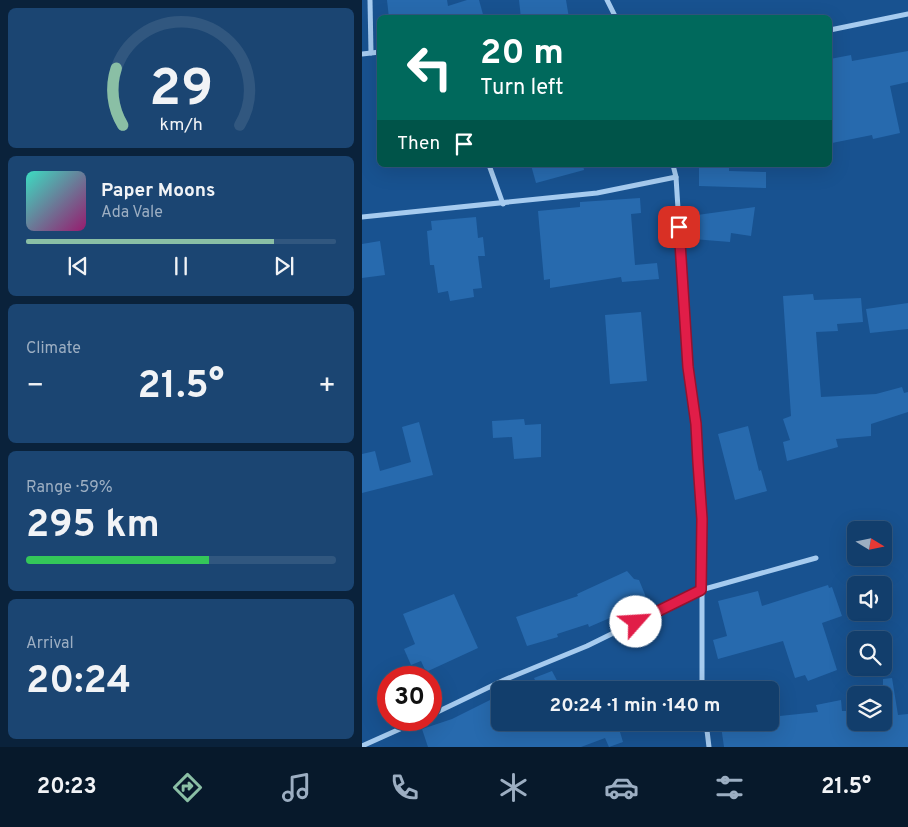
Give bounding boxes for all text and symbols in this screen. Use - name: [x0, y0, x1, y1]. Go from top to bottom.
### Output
- text: 20 m: [480, 32, 564, 76]
- icon: left: [397, 35, 462, 100]
- text: 29: [149, 58, 213, 124]
- text: Turn left: [480, 75, 563, 102]
- text: km/h: [159, 114, 203, 137]
- icon: arrive: [450, 130, 478, 158]
- text: Then: [397, 132, 440, 156]
- text: Paper Moons: [101, 179, 215, 203]
- text: Ada Vale: [101, 203, 163, 223]
- pin: [658, 206, 700, 248]
- icon: arrive: [665, 213, 693, 241]
- icon: previous: [64, 252, 92, 280]
- icon: pause: [167, 252, 195, 280]
- icon: next: [270, 252, 298, 280]
- text: Climate: [26, 339, 81, 359]
- text: 21.5°: [138, 363, 224, 412]
- text: −: [26, 369, 44, 405]
- text: +: [318, 369, 336, 405]
- text: Range · 59%: [26, 478, 113, 498]
- text: 295 km: [26, 502, 160, 551]
- north arrow: [847, 521, 892, 566]
- map controls: [847, 521, 892, 731]
- button: sound: [847, 576, 892, 621]
- position arrow: [609, 595, 661, 647]
- button: search: [847, 631, 892, 676]
- text: Arrival: [26, 634, 74, 654]
- text: 20:24: [26, 658, 131, 707]
- speed limit sign: 30: [377, 666, 442, 731]
- button: layers: [847, 686, 892, 731]
- text: 20:24 · 1 min · 140 m: [550, 694, 720, 718]
- icon: directions: [170, 770, 205, 805]
- icon: music: [279, 770, 314, 805]
- icon: phone: [387, 770, 422, 805]
- icon: climate: [496, 770, 531, 805]
- icon: car: [604, 770, 639, 805]
- icon: filters: [712, 770, 747, 805]
- text: 20:23: [37, 774, 97, 801]
- text: 21.5°: [821, 774, 871, 801]

